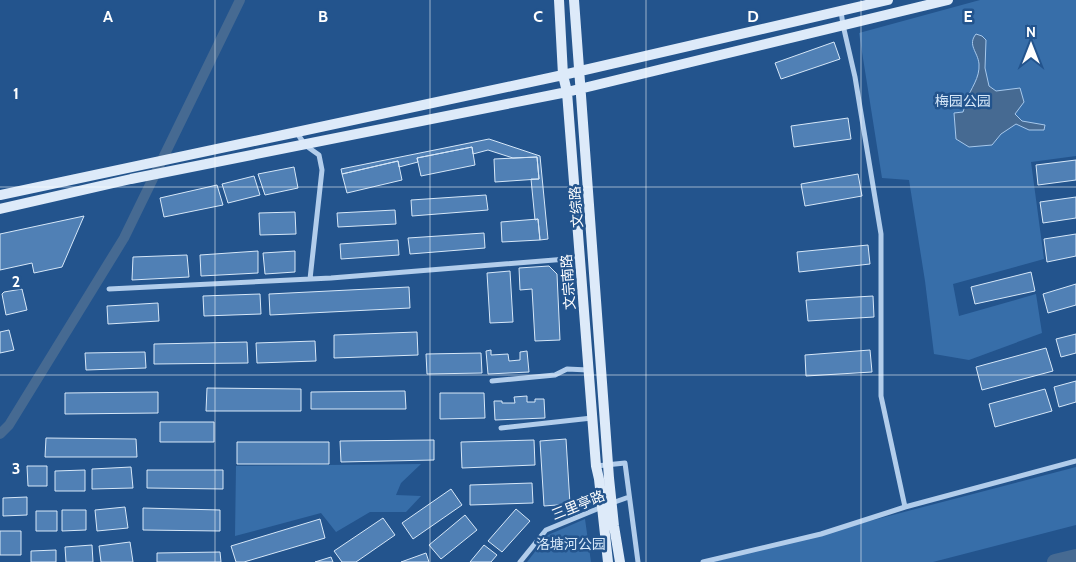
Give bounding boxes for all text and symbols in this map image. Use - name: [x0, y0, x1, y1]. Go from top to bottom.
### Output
- text: A: [103, 7, 113, 26]
- text: B: [318, 7, 328, 26]
- text: C: [533, 7, 543, 26]
- text: D: [747, 7, 759, 26]
- text: E: [963, 7, 973, 26]
- north arrow: [1006, 20, 1056, 70]
- text: N: [1026, 23, 1036, 41]
- text: 1: [13, 84, 19, 103]
- park label: 梅园公园: [935, 92, 991, 110]
- street label: 文综路: [566, 185, 586, 229]
- street label: 文宗南路: [557, 253, 579, 311]
- text: 2: [12, 272, 20, 291]
- text: 3: [12, 459, 20, 478]
- street label: 三里亭路: [549, 486, 607, 524]
- park label: 洛塘河公园: [536, 535, 606, 553]

